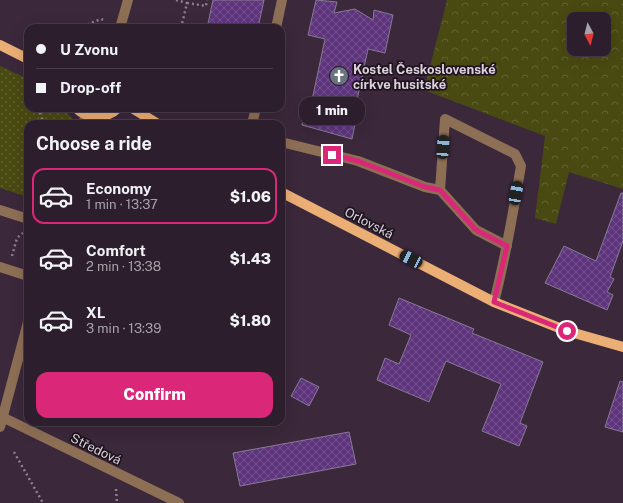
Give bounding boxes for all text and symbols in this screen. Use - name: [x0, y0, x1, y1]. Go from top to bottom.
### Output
- north arrow: [567, 12, 611, 56]
- map controls: [567, 12, 611, 56]
- text: U Zvonu: [60, 41, 118, 58]
- place label: Kostel Československé církve husitské: [353, 62, 496, 92]
- church icon: Kostel Československé církve husitské: [328, 65, 350, 87]
- text: Drop-off: [60, 79, 121, 96]
- callout: 1 min: [299, 97, 365, 125]
- text: 1 min: [316, 103, 348, 118]
- text: Choose a ride: [36, 133, 152, 154]
- car: [436, 135, 450, 159]
- route end: [323, 146, 341, 164]
- icon: car: [38, 178, 74, 214]
- text: Economy: [86, 180, 151, 197]
- car: [508, 180, 524, 206]
- text: $1.06: [230, 188, 271, 205]
- text: 1 min · 13:37: [86, 197, 158, 212]
- street label: Orlovská: [342, 204, 396, 242]
- icon: car: [38, 240, 74, 276]
- text: Comfort: [86, 242, 146, 259]
- car: [398, 248, 424, 270]
- text: $1.43: [229, 250, 271, 267]
- text: 2 min · 13:38: [86, 259, 161, 274]
- icon: car: [38, 302, 74, 338]
- text: XL: [86, 304, 105, 321]
- text: $1.80: [230, 312, 271, 329]
- text: 3 min · 13:39: [86, 321, 161, 336]
- route start: [558, 322, 576, 340]
- button: Confirm: [36, 372, 273, 418]
- street label: Středová: [68, 430, 124, 468]

